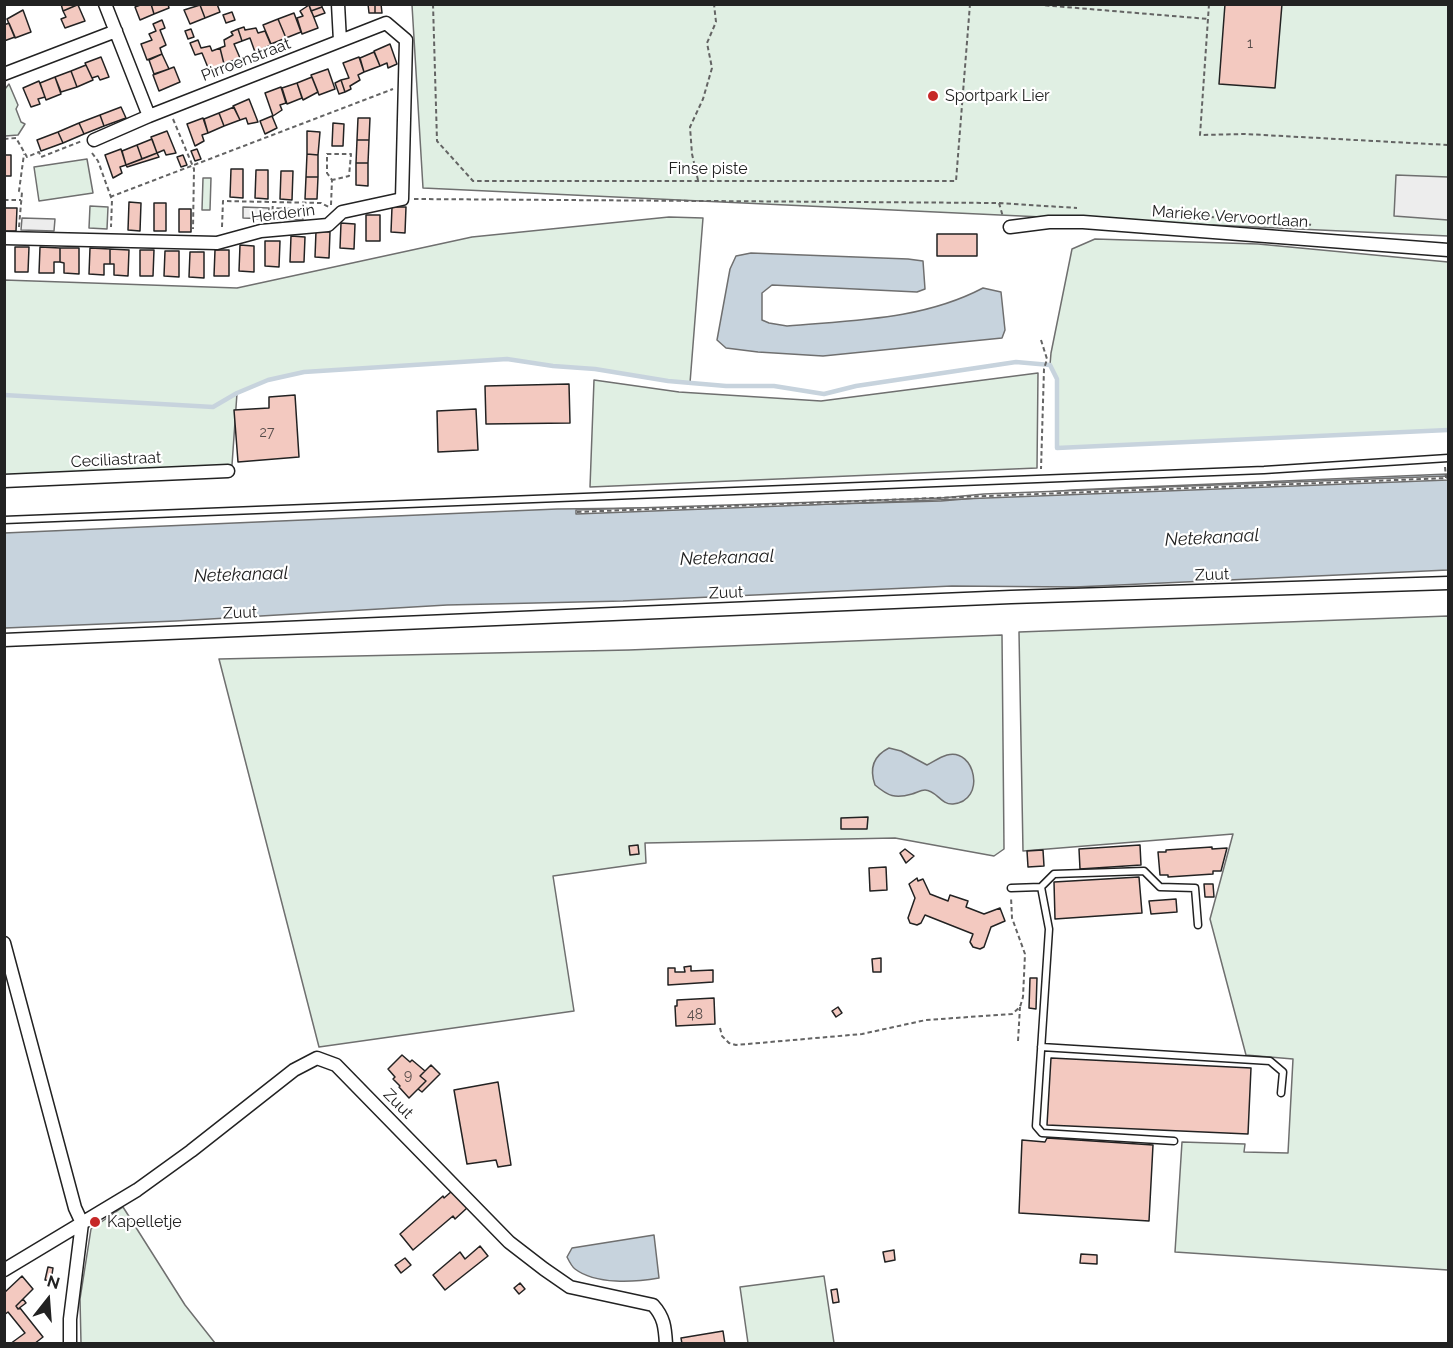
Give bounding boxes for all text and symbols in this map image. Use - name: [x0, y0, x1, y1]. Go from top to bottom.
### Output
- street label: Pirroenstraat: [199, 34, 293, 86]
- house number: 1: [1247, 36, 1253, 52]
- place label: Sportpark Lier: [945, 86, 1050, 106]
- marker: Sportpark Lier: [926, 89, 940, 103]
- street label: Finse piste: [668, 159, 748, 179]
- street label: Herderin: [250, 201, 316, 227]
- street label: Marieke Vervoortlaan: [1151, 202, 1309, 232]
- house number: 27: [260, 425, 274, 441]
- street label: Ceciliastraat: [70, 448, 162, 472]
- water label: Netekanaal: [1164, 525, 1260, 551]
- water label: Netekanaal: [679, 546, 775, 570]
- water label: Netekanaal: [193, 563, 289, 587]
- street label: Zuut: [1195, 565, 1229, 585]
- street label: Zuut: [709, 583, 743, 603]
- street label: Zuut: [223, 603, 257, 623]
- house number: 48: [687, 1007, 703, 1023]
- house number: 9: [404, 1068, 412, 1084]
- street label: Zuut: [379, 1085, 417, 1123]
- place label: Kapelletje: [107, 1212, 182, 1232]
- marker: Kapelletje: [88, 1215, 102, 1229]
- north arrow: [18, 1270, 78, 1330]
- text: N: [45, 1271, 62, 1293]

